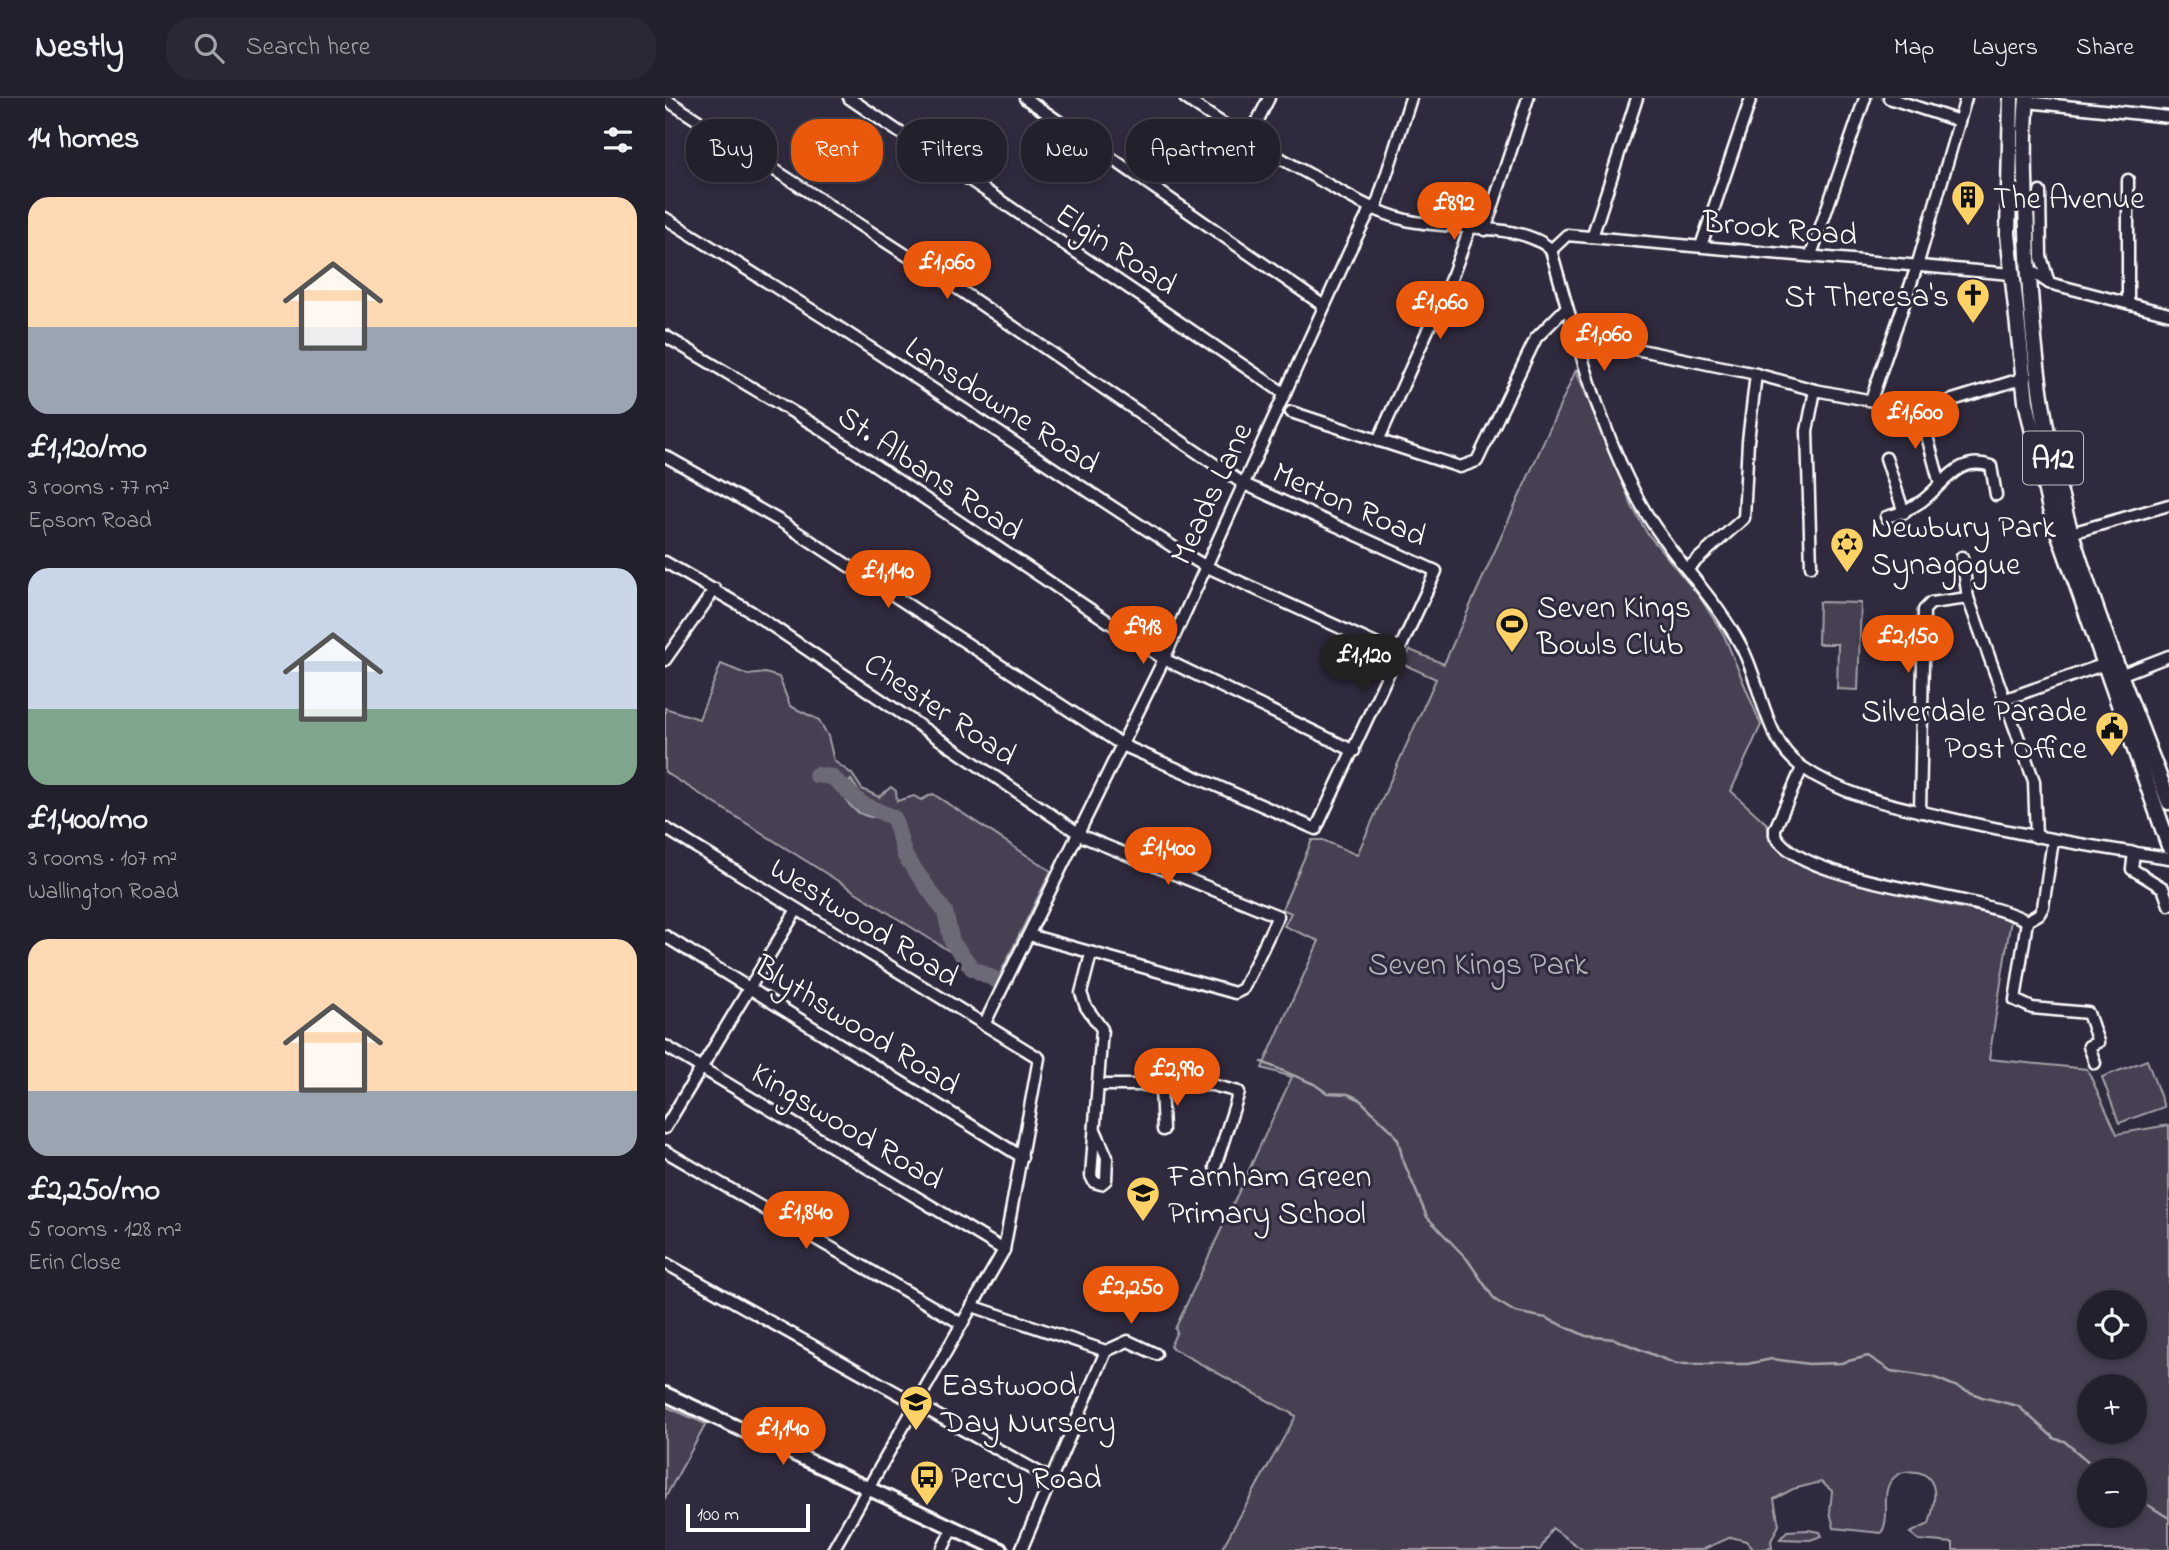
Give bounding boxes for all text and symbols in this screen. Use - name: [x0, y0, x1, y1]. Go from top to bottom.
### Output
- search box: [166, 17, 656, 80]
- text: Nestly: [35, 24, 124, 72]
- icon: search: [190, 29, 228, 67]
- text: Search here: [246, 29, 370, 67]
- text: Map: [1894, 31, 1934, 66]
- text: Layers: [1972, 31, 2038, 66]
- text: Share: [2076, 31, 2134, 66]
- text: 14 homes: [28, 118, 139, 162]
- chip: Buy: [686, 119, 777, 182]
- chip: Rent: [791, 119, 883, 182]
- chip: Filters: [897, 119, 1007, 182]
- chip: New: [1021, 119, 1112, 182]
- chip: Apartment: [1126, 119, 1280, 182]
- icon: filters: [599, 121, 637, 159]
- place label: The Avenue: [1993, 177, 2145, 224]
- building icon: The Avenue: [1949, 178, 1987, 227]
- pin: £892: [1413, 183, 1495, 242]
- text: £892: [1433, 188, 1475, 221]
- street label: Elgin Road: [1045, 193, 1186, 309]
- street label: Brook Road: [1699, 200, 1859, 261]
- pin: £1,060: [890, 242, 1004, 301]
- icon: home: [270, 243, 396, 369]
- text: £1,060: [919, 247, 975, 280]
- place label: St Theresa's: [1784, 275, 1949, 322]
- church icon: St Theresa's: [1954, 276, 1992, 325]
- pin: £1,060: [1383, 282, 1497, 341]
- text: £1,060: [1412, 287, 1468, 320]
- pin: £1,060: [1547, 314, 1661, 373]
- text: £1,060: [1576, 319, 1632, 352]
- street label: Lansdowne Road: [894, 326, 1108, 488]
- pin: £1,600: [1858, 392, 1972, 451]
- street label: St. Albans Road: [827, 395, 1031, 554]
- text: £1,600: [1887, 397, 1943, 430]
- street label: Meads Lane: [1160, 415, 1267, 574]
- text: £1,120/mo: [28, 428, 147, 472]
- road number: A12: [2023, 432, 2083, 484]
- street label: Merton Road: [1264, 451, 1433, 561]
- text: 3 rooms · 77 m²: [28, 472, 170, 505]
- text: Epsom Road: [28, 505, 152, 538]
- place label: Newbury Park Synagogue: [1871, 506, 2057, 590]
- synagogue icon: Newbury Park Synagogue: [1828, 525, 1866, 574]
- pin: £1,140: [831, 550, 945, 610]
- text: £1,140: [862, 556, 914, 589]
- place label: Seven Kings Bowls Club: [1536, 586, 1691, 670]
- sports icon: Seven Kings Bowls Club: [1493, 605, 1531, 654]
- pin: £918: [1102, 606, 1184, 666]
- text: £918: [1124, 612, 1162, 645]
- icon: home: [270, 614, 396, 740]
- pin: £2,150: [1851, 616, 1965, 675]
- text: £2,150: [1878, 621, 1938, 654]
- pin: £1,120: [1307, 634, 1421, 694]
- text: £1,120: [1337, 640, 1391, 673]
- street label: Chester Road: [853, 642, 1025, 780]
- place label: Silverdale Parade Post Office: [1861, 690, 2088, 774]
- public building icon: Silverdale Parade Post Office: [2093, 709, 2131, 758]
- text: £1,400/mo: [28, 799, 148, 843]
- pin: £1,400: [1111, 828, 1225, 887]
- text: £1,400: [1140, 833, 1196, 866]
- text: 3 rooms · 107 m²: [28, 843, 177, 876]
- street label: Westwood Road: [759, 847, 967, 1001]
- text: Wallington Road: [28, 876, 179, 909]
- park label: Seven Kings Park: [1368, 943, 1589, 990]
- street label: Blythswood Road: [743, 944, 968, 1109]
- icon: home: [270, 985, 396, 1111]
- pin: £2,990: [1120, 1048, 1234, 1108]
- street label: Kingswood Road: [741, 1052, 951, 1204]
- text: £2,990: [1150, 1054, 1204, 1087]
- place label: Farnham Green Primary School: [1167, 1155, 1371, 1239]
- text: £2,250/mo: [28, 1170, 160, 1214]
- school or university icon: Farnham Green Primary School: [1124, 1174, 1162, 1223]
- pin: £1,840: [749, 1192, 863, 1251]
- text: £1,840: [779, 1197, 833, 1230]
- text: 5 rooms · 128 m²: [28, 1214, 182, 1247]
- text: Erin Close: [28, 1247, 121, 1280]
- pin: £2,250: [1074, 1266, 1188, 1326]
- text: £2,250: [1099, 1272, 1163, 1305]
- map controls: [2077, 1290, 2147, 1528]
- button: locate: [2077, 1290, 2147, 1360]
- place label: Eastwood Day Nursery: [940, 1364, 1116, 1448]
- button: +: [2077, 1374, 2147, 1444]
- school or university icon: Eastwood Day Nursery: [897, 1383, 935, 1432]
- pin: £1,140: [726, 1408, 840, 1467]
- text: £1,140: [757, 1413, 809, 1446]
- place label: Percy Road: [951, 1457, 1101, 1504]
- bus stop icon: Percy Road: [908, 1458, 946, 1507]
- button: −: [2077, 1458, 2147, 1528]
- scale bar: [686, 1501, 810, 1533]
- text: 100 m: [697, 1502, 739, 1529]

